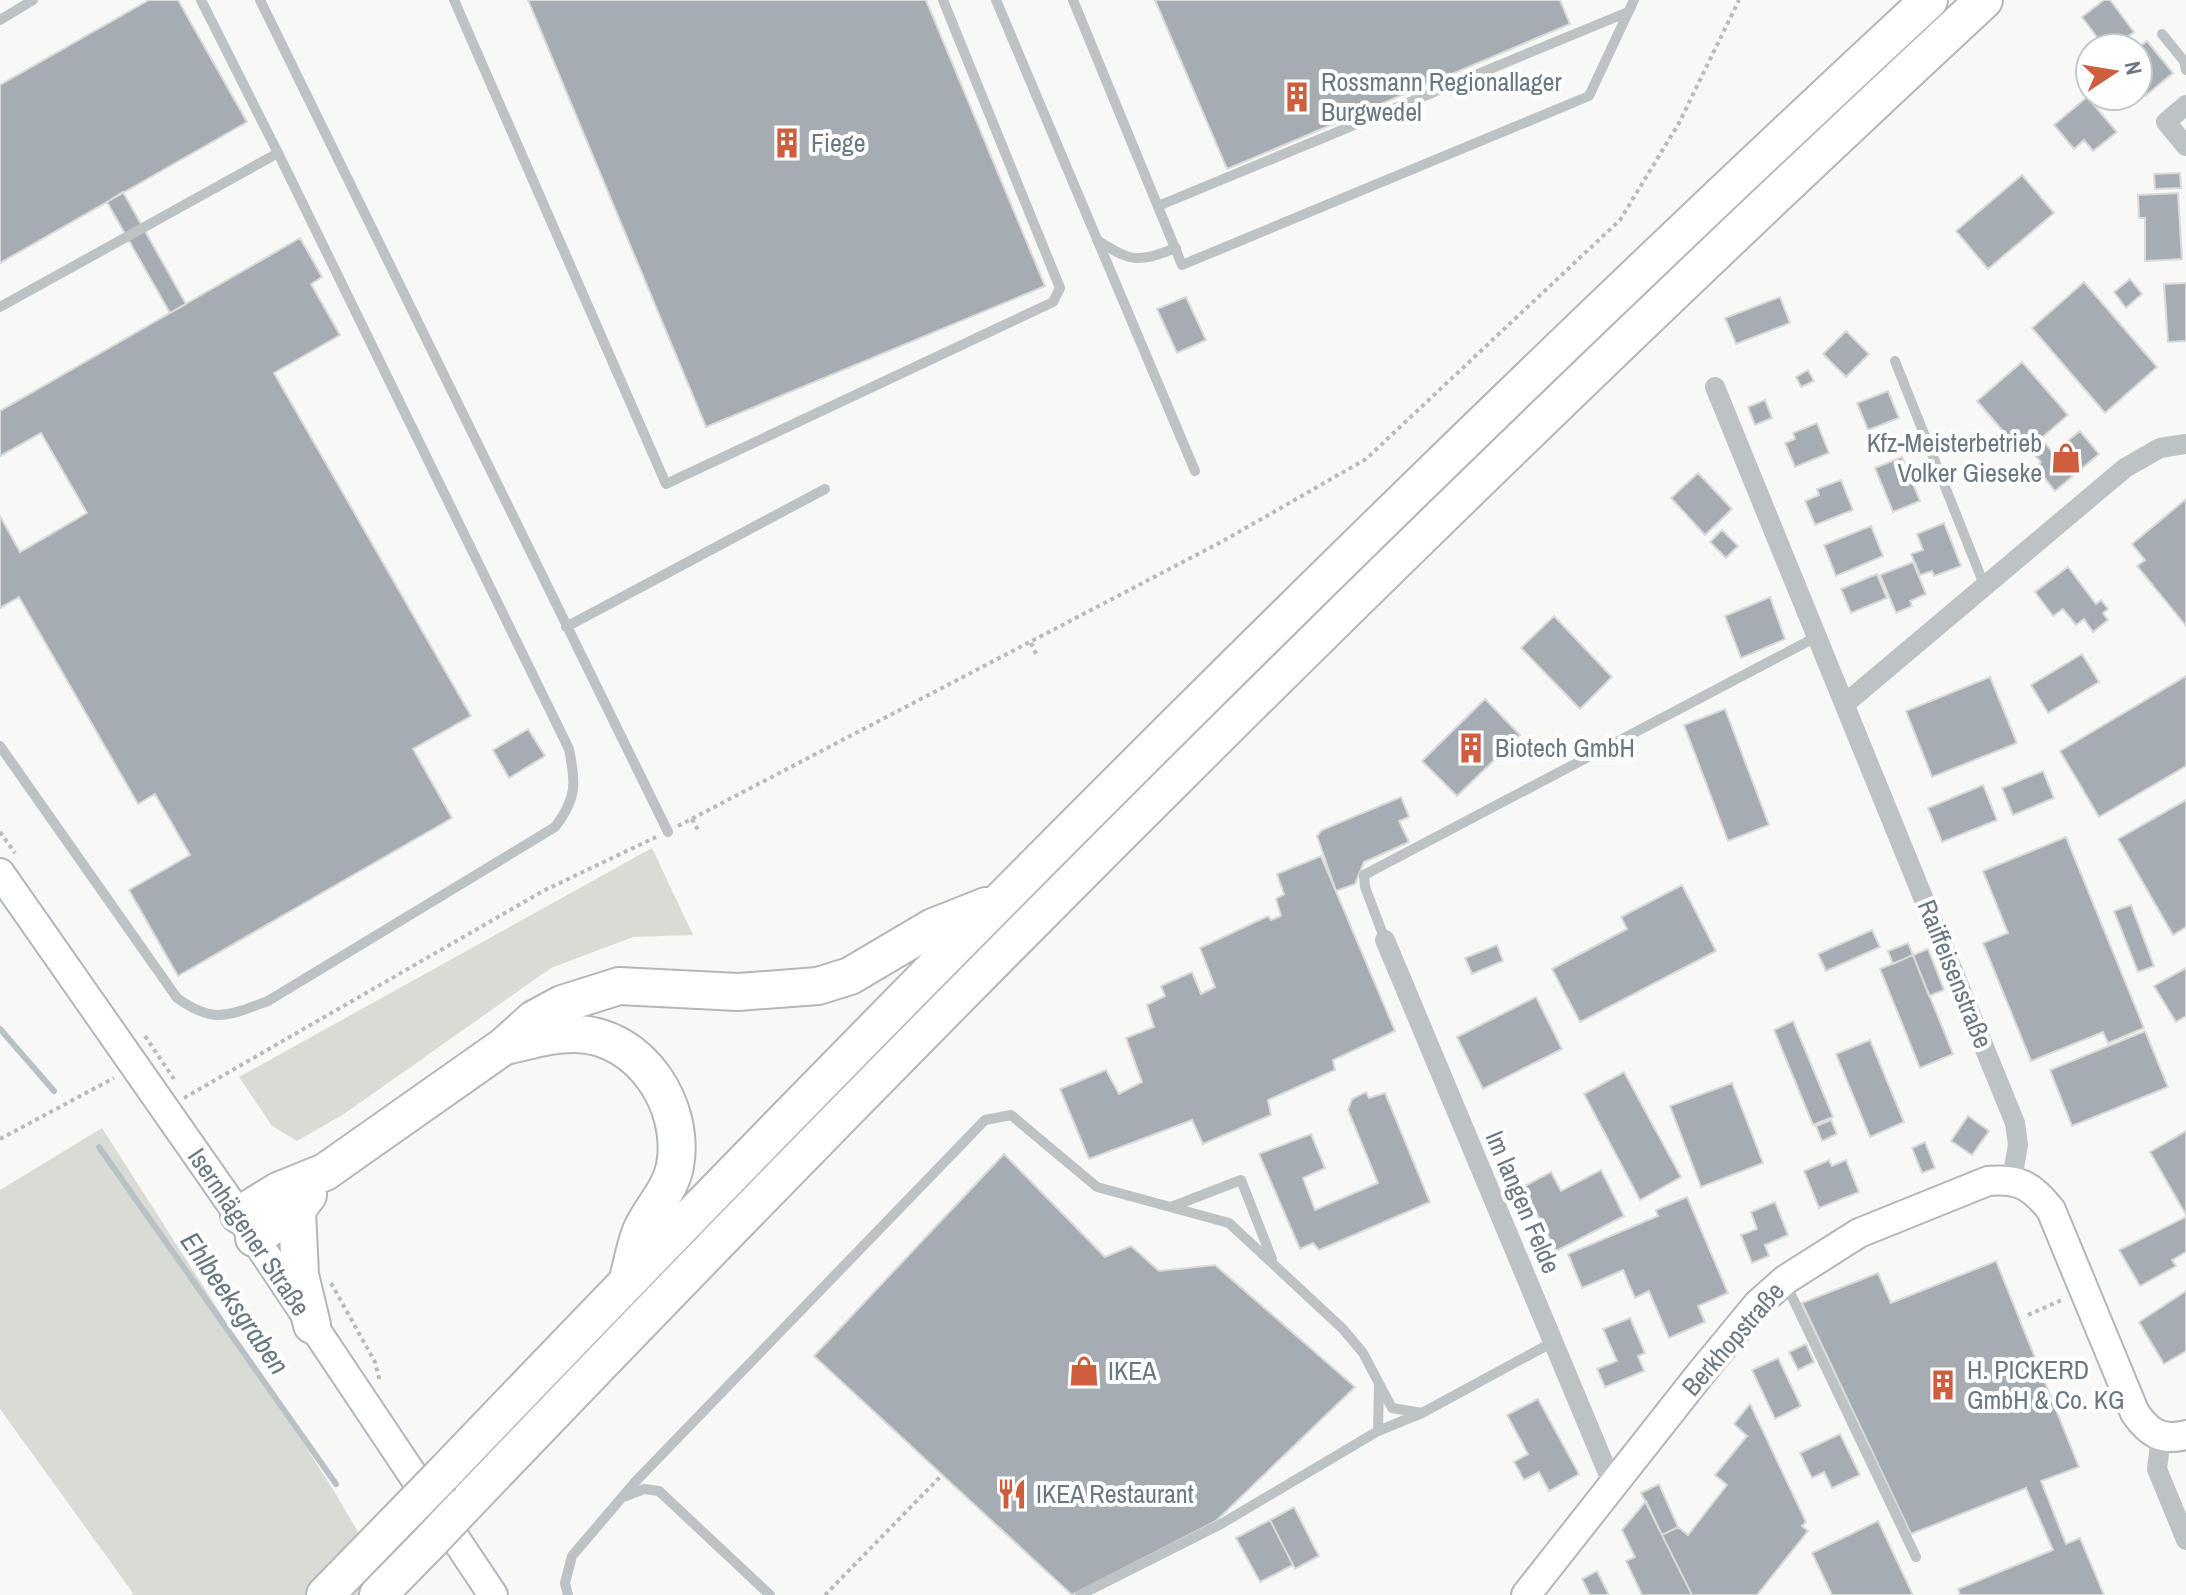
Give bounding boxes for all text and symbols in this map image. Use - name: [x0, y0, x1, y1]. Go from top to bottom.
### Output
- north arrow: [2074, 32, 2154, 112]
- text: N: [2118, 58, 2150, 77]
- place label: Rossmann Regionallager Burgwedel: [1321, 64, 1562, 129]
- building icon: Rossmann Regionallager Burgwedel: [1280, 80, 1314, 114]
- place label: Fiege: [811, 125, 866, 160]
- building icon: Fiege: [770, 126, 804, 160]
- place label: Kfz-Meisterbetrieb Volker Gieseke: [1867, 425, 2042, 490]
- shop icon: Kfz-Meisterbetrieb Volker Gieseke: [2049, 441, 2083, 475]
- place label: Biotech GmbH: [1495, 730, 1635, 765]
- building icon: Biotech GmbH: [1454, 731, 1488, 765]
- street label: Raiffeisenstraße: [1910, 894, 2001, 1053]
- street label: Im langen Felde: [1478, 1125, 1569, 1279]
- street label: Isernhägener Straße: [180, 1141, 319, 1323]
- water label: Ehlbeeksgraben: [172, 1224, 298, 1382]
- street label: Berkhopstraße: [1674, 1274, 1792, 1403]
- place label: H. PICKERD GmbH & Co. KG: [1967, 1352, 2125, 1417]
- place label: IKEA: [1108, 1353, 1157, 1388]
- shop icon: IKEA: [1067, 1354, 1101, 1388]
- building icon: H. PICKERD GmbH & Co. KG: [1926, 1368, 1960, 1402]
- place label: IKEA Restaurant: [1036, 1476, 1194, 1511]
- restaurant icon: IKEA Restaurant: [995, 1477, 1029, 1511]

